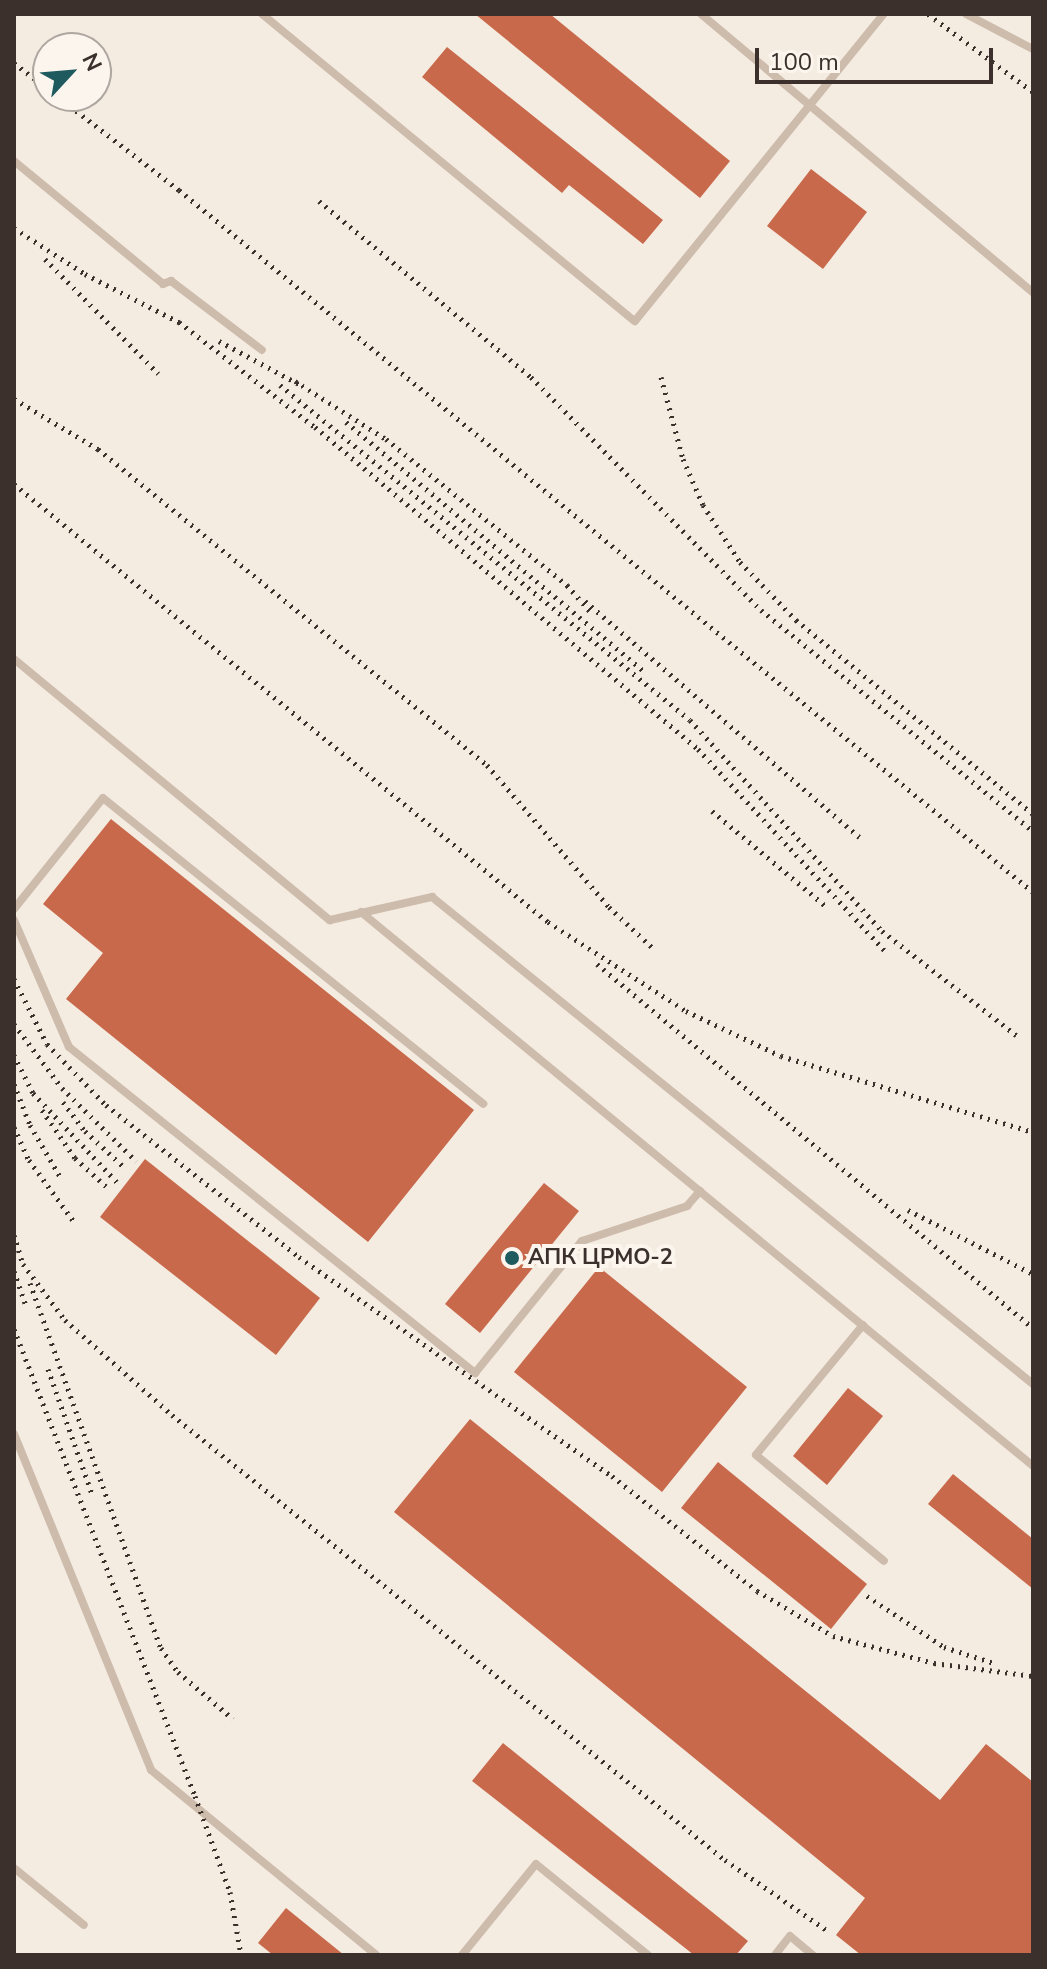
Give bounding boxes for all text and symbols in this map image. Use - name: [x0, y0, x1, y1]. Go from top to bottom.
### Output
- north arrow: [32, 32, 112, 112]
- scale bar: [759, 32, 997, 82]
- text: 100 m: [769, 46, 839, 78]
- text: N: [75, 48, 109, 76]
- place label: АПК ЦРМО-2: [528, 1245, 673, 1271]
- marker: АПК ЦРМО-2: [503, 1249, 521, 1267]

